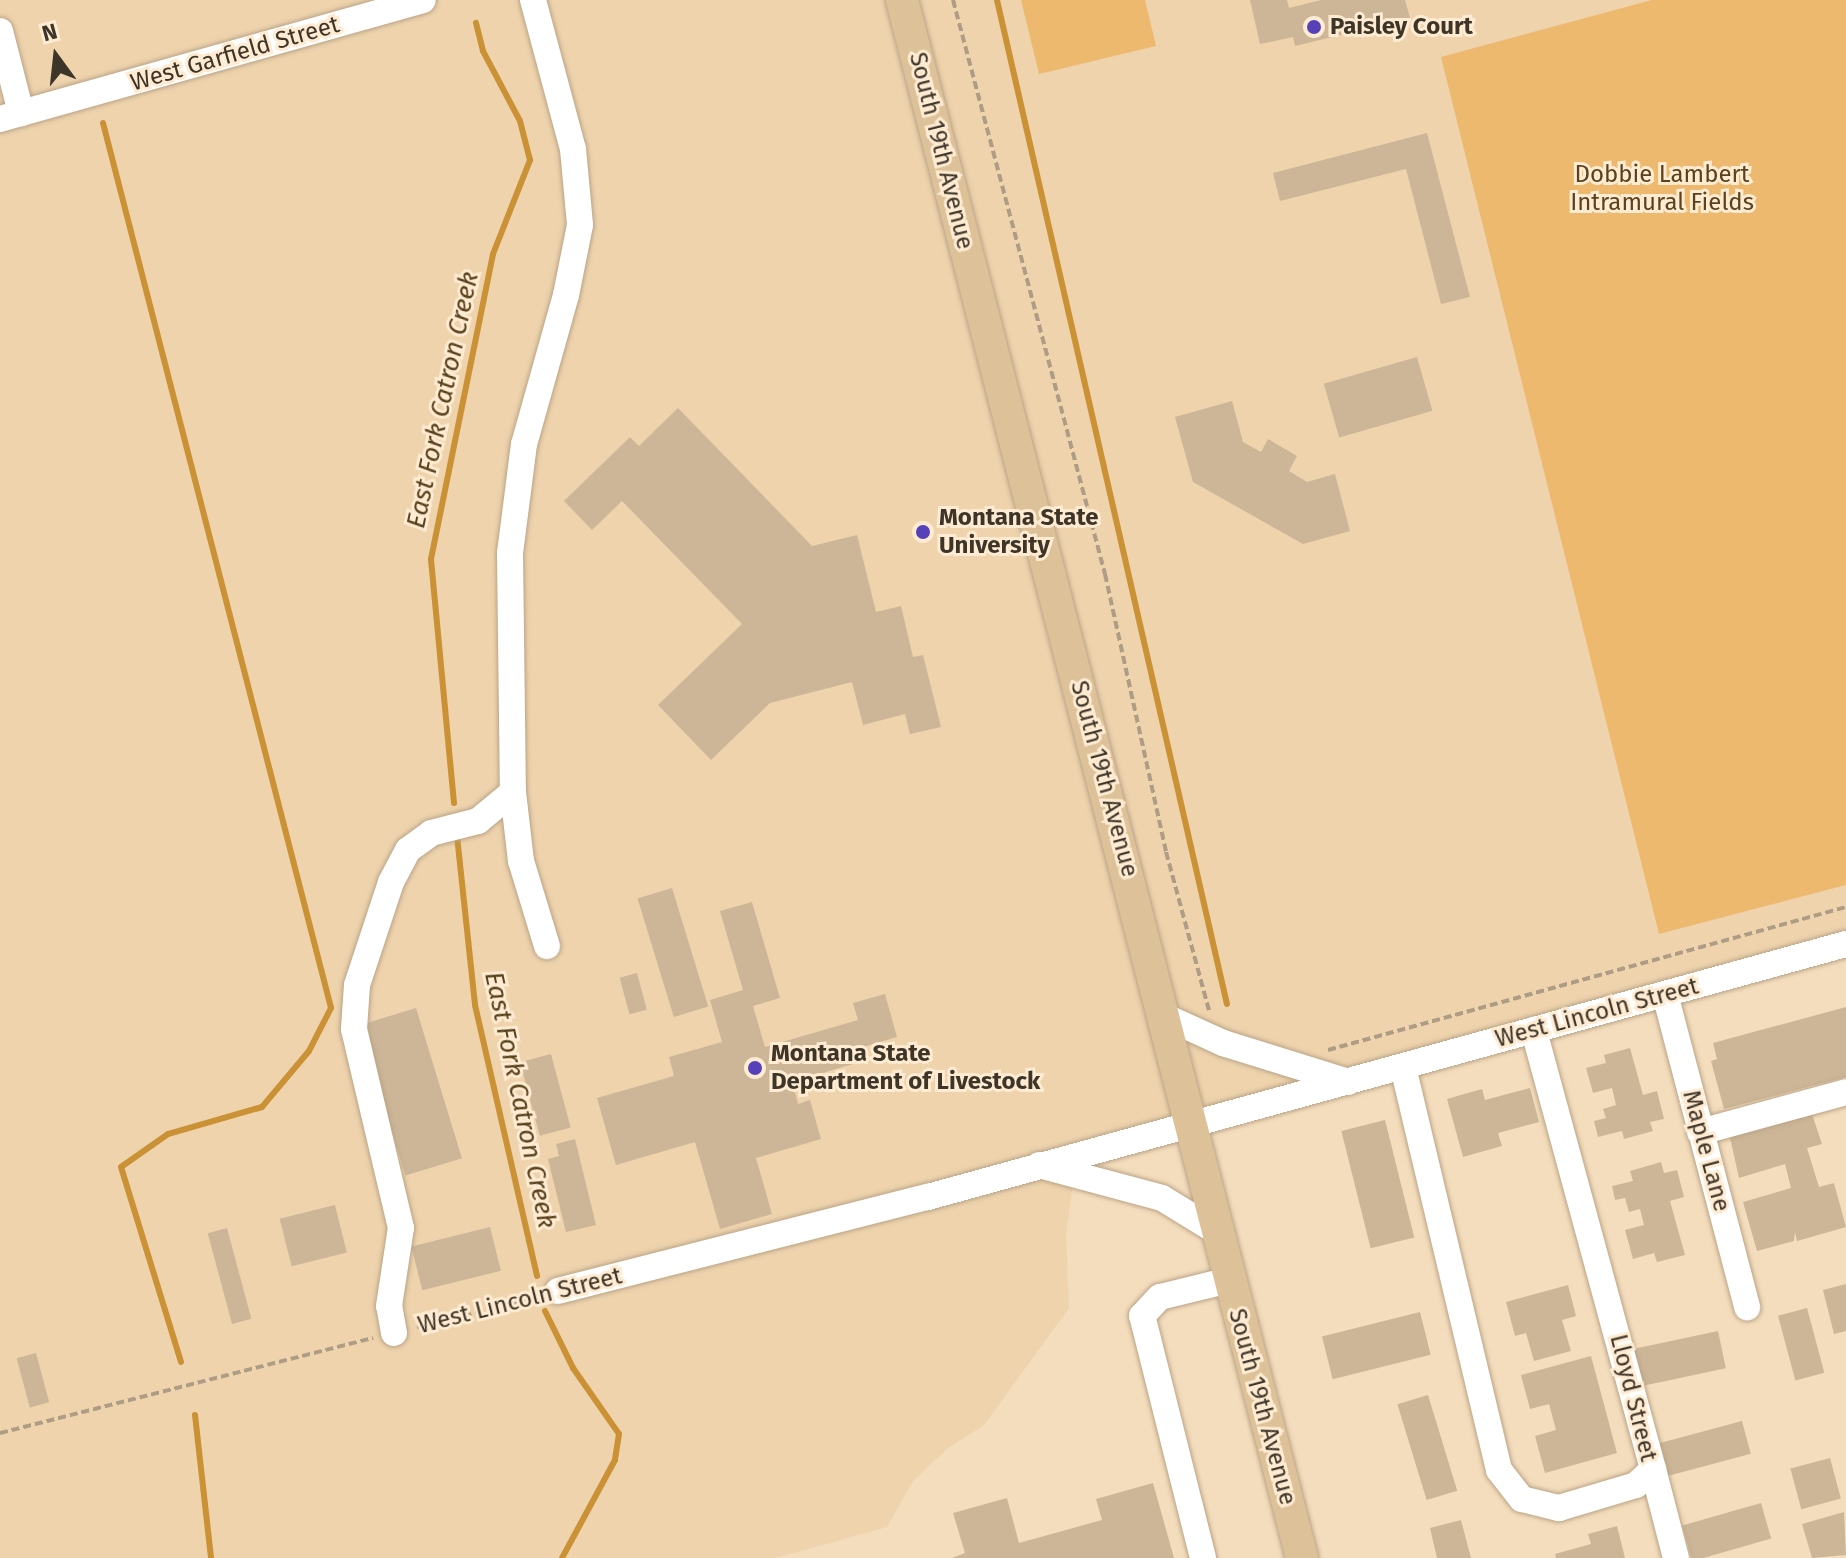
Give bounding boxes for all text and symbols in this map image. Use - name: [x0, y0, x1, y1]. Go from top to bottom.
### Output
- street label: West Garfield Street: [127, 10, 343, 98]
- place label: Paisley Court: [1330, 13, 1473, 41]
- north arrow: [16, 16, 96, 96]
- text: N: [39, 17, 60, 47]
- marker: Paisley Court: [1305, 18, 1323, 36]
- street label: South 19th Avenue: [903, 50, 979, 252]
- park label: Dobbie Lambert Intramural Fields: [1570, 161, 1754, 217]
- water label: East Fork Catron Creek: [401, 269, 485, 531]
- place label: Montana State University: [939, 504, 1098, 560]
- marker: Montana State University: [914, 523, 932, 541]
- street label: South 19th Avenue: [1064, 678, 1144, 880]
- water label: East Fork Catron Creek: [478, 969, 562, 1231]
- street label: West Lincoln Street: [1492, 972, 1702, 1054]
- place label: Montana State Department of Livestock: [771, 1040, 1040, 1096]
- marker: Montana State Department of Livestock: [746, 1059, 764, 1077]
- street label: Maple Lane: [1676, 1087, 1736, 1215]
- street label: West Lincoln Street: [415, 1262, 625, 1340]
- street label: South 19th Avenue: [1222, 1306, 1302, 1508]
- street label: Lloyd Street: [1603, 1331, 1663, 1465]

